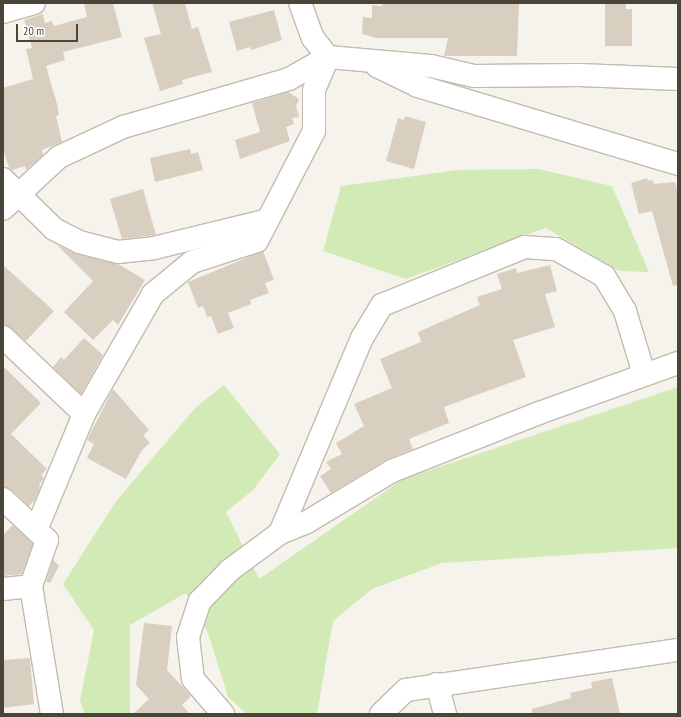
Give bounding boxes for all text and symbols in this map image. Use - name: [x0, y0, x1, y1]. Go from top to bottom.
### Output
- scale bar: [18, 16, 80, 42]
- text: 20 m: [23, 23, 44, 38]

